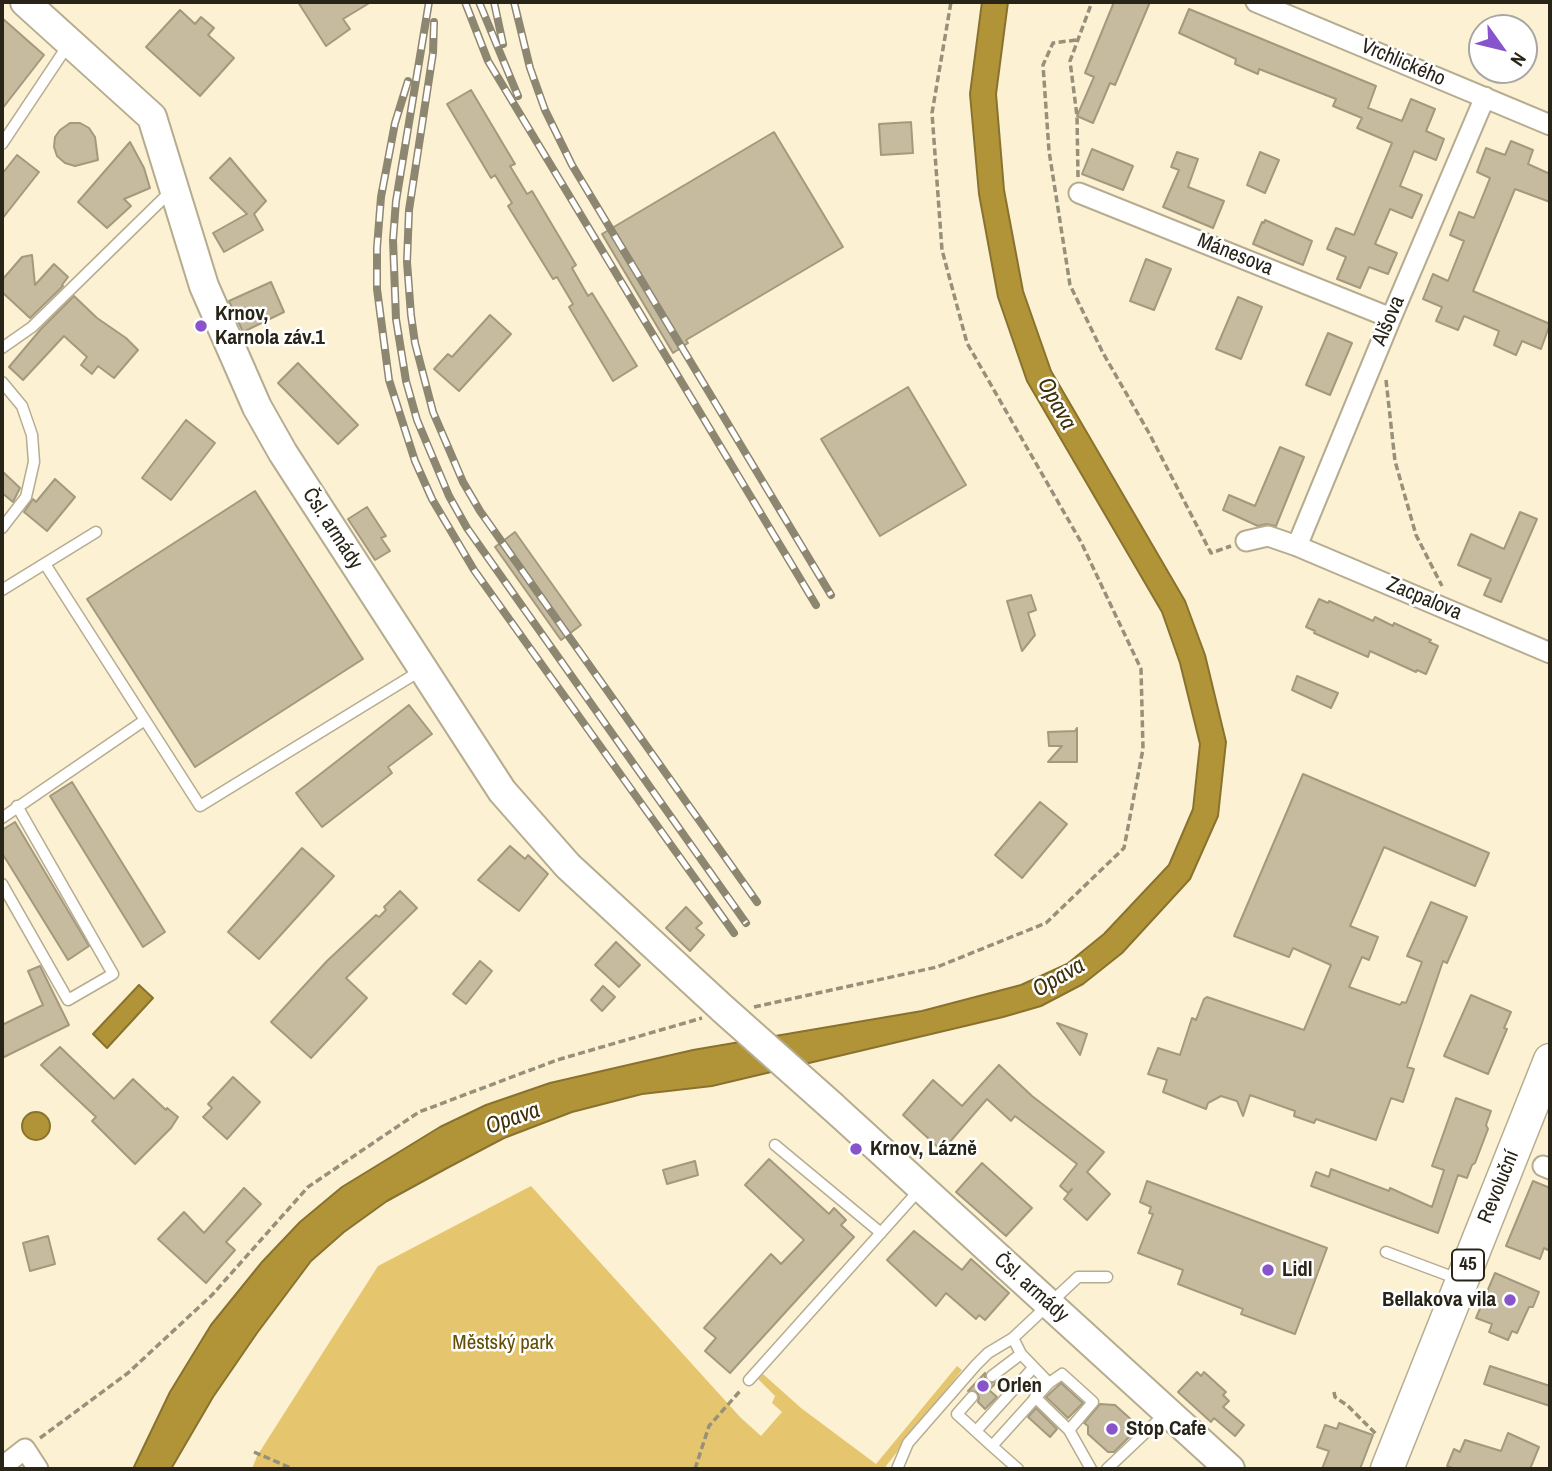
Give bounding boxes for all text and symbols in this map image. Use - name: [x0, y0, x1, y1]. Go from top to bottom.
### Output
- north arrow: [1468, 14, 1538, 84]
- street label: Vrchlického: [1357, 34, 1449, 92]
- text: N: [1505, 48, 1533, 72]
- street label: Mánesova: [1193, 228, 1277, 282]
- street label: Alšova: [1367, 292, 1411, 350]
- place label: Krnov, Karnola záv.1: [215, 301, 325, 351]
- marker: Krnov, Karnola záv.1: [193, 318, 209, 334]
- water label: Opava: [1030, 373, 1082, 435]
- street label: Čsl. armády: [296, 484, 368, 574]
- street label: Zacpalova: [1383, 572, 1465, 626]
- water label: Opava: [1028, 952, 1090, 1004]
- water label: Opava: [482, 1097, 544, 1141]
- place label: Krnov, Lázně: [870, 1136, 977, 1162]
- marker: Krnov, Lázně: [848, 1141, 864, 1157]
- street label: Revoluční: [1473, 1147, 1525, 1227]
- street label: Čsl. armády: [988, 1248, 1074, 1328]
- road number: 45: [1452, 1250, 1484, 1280]
- place label: Lidl: [1282, 1257, 1313, 1283]
- marker: Lidl: [1260, 1262, 1276, 1278]
- place label: Bellakova vila: [1382, 1287, 1496, 1313]
- marker: Bellakova vila: [1502, 1292, 1518, 1308]
- park label: Městský park: [452, 1330, 554, 1356]
- place label: Orlen: [997, 1373, 1042, 1399]
- marker: Orlen: [975, 1378, 991, 1394]
- place label: Stop Cafe: [1126, 1416, 1206, 1442]
- marker: Stop Cafe: [1104, 1421, 1120, 1437]

